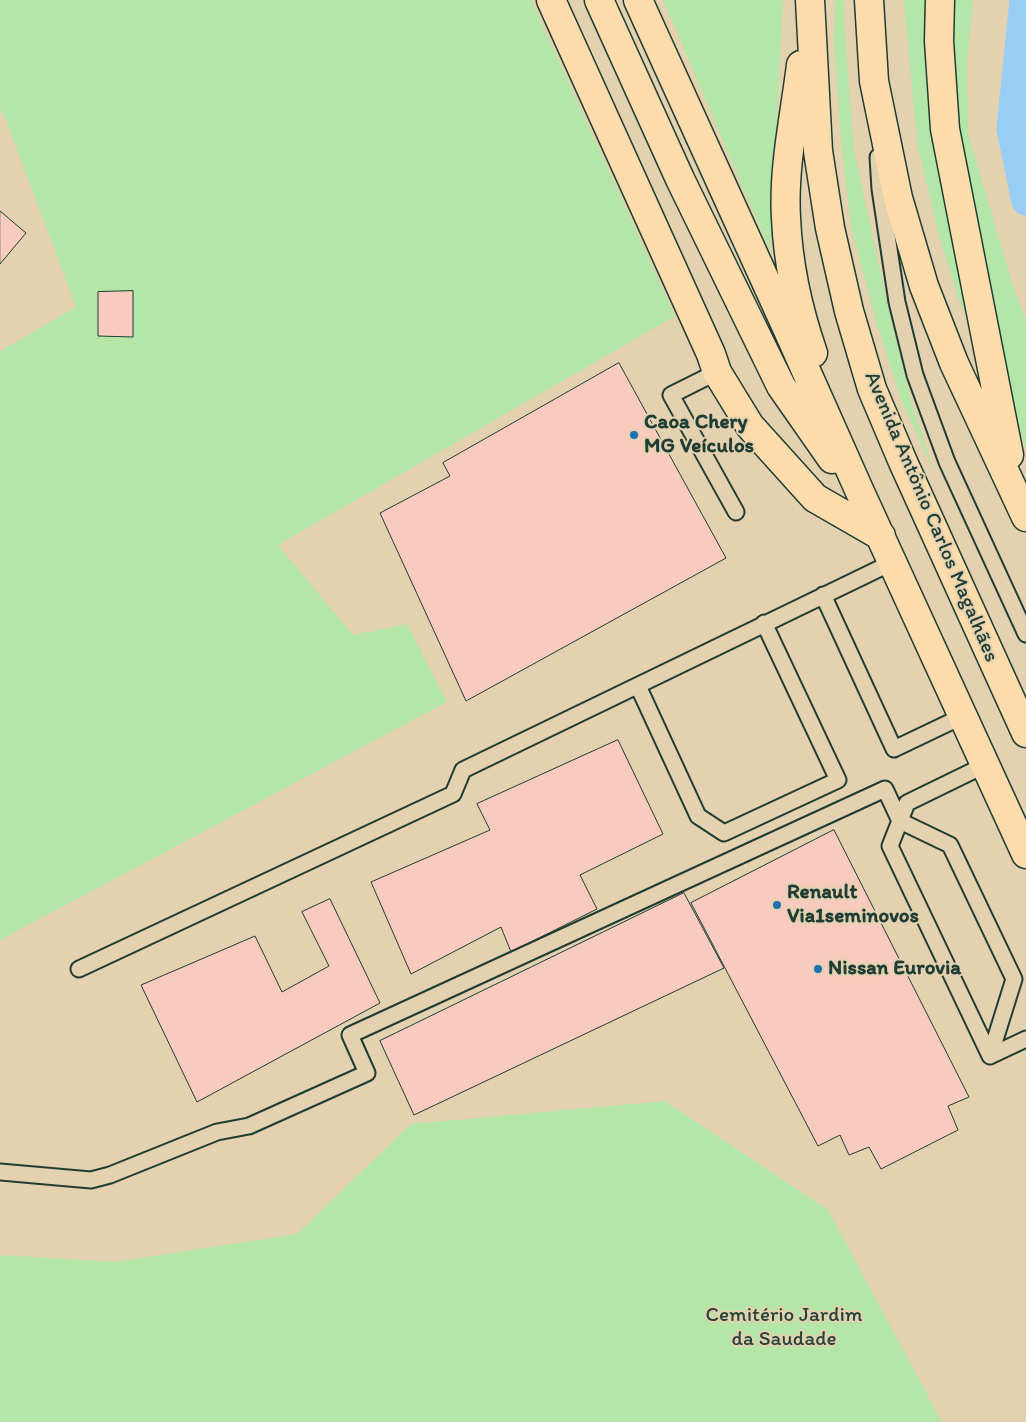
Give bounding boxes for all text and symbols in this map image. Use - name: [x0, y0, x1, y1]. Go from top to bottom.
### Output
- street label: Avenida Antônio Carlos Magalhães: [858, 368, 1004, 666]
- place label: Caoa Chery MG Veículos: [644, 410, 754, 460]
- marker: Caoa Chery MG Veículos: [628, 429, 640, 441]
- place label: Renault Via1seminovos: [787, 880, 919, 930]
- marker: Renault Via1seminovos: [771, 899, 783, 911]
- place label: Nissan Eurovia: [828, 956, 961, 982]
- marker: Nissan Eurovia: [812, 963, 824, 975]
- park label: Cemitério Jardim da Saudade: [706, 1303, 862, 1353]

